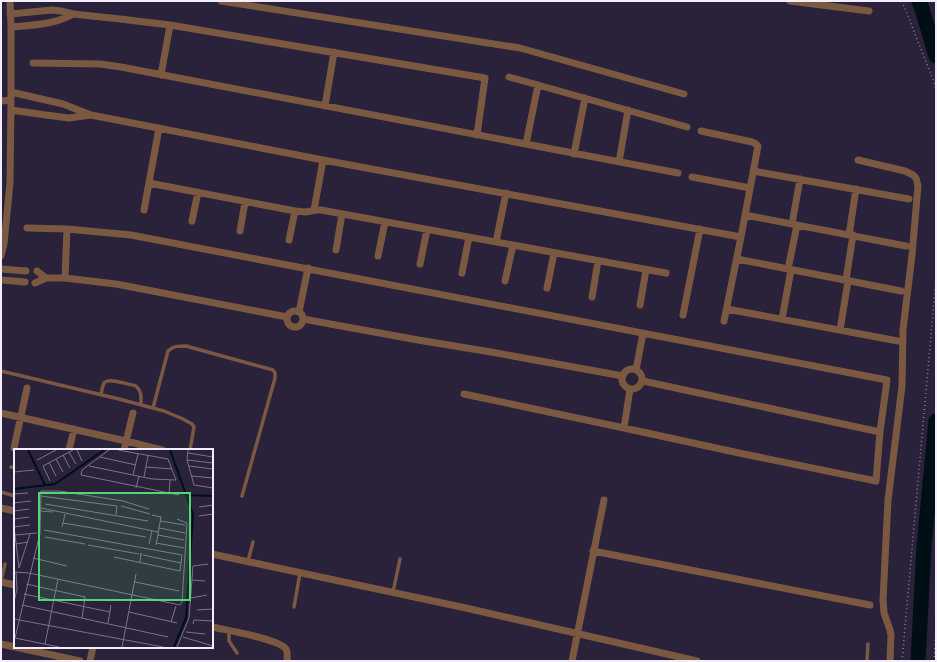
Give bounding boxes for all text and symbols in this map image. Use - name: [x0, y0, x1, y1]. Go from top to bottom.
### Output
- inset map: [14, 449, 213, 648]

